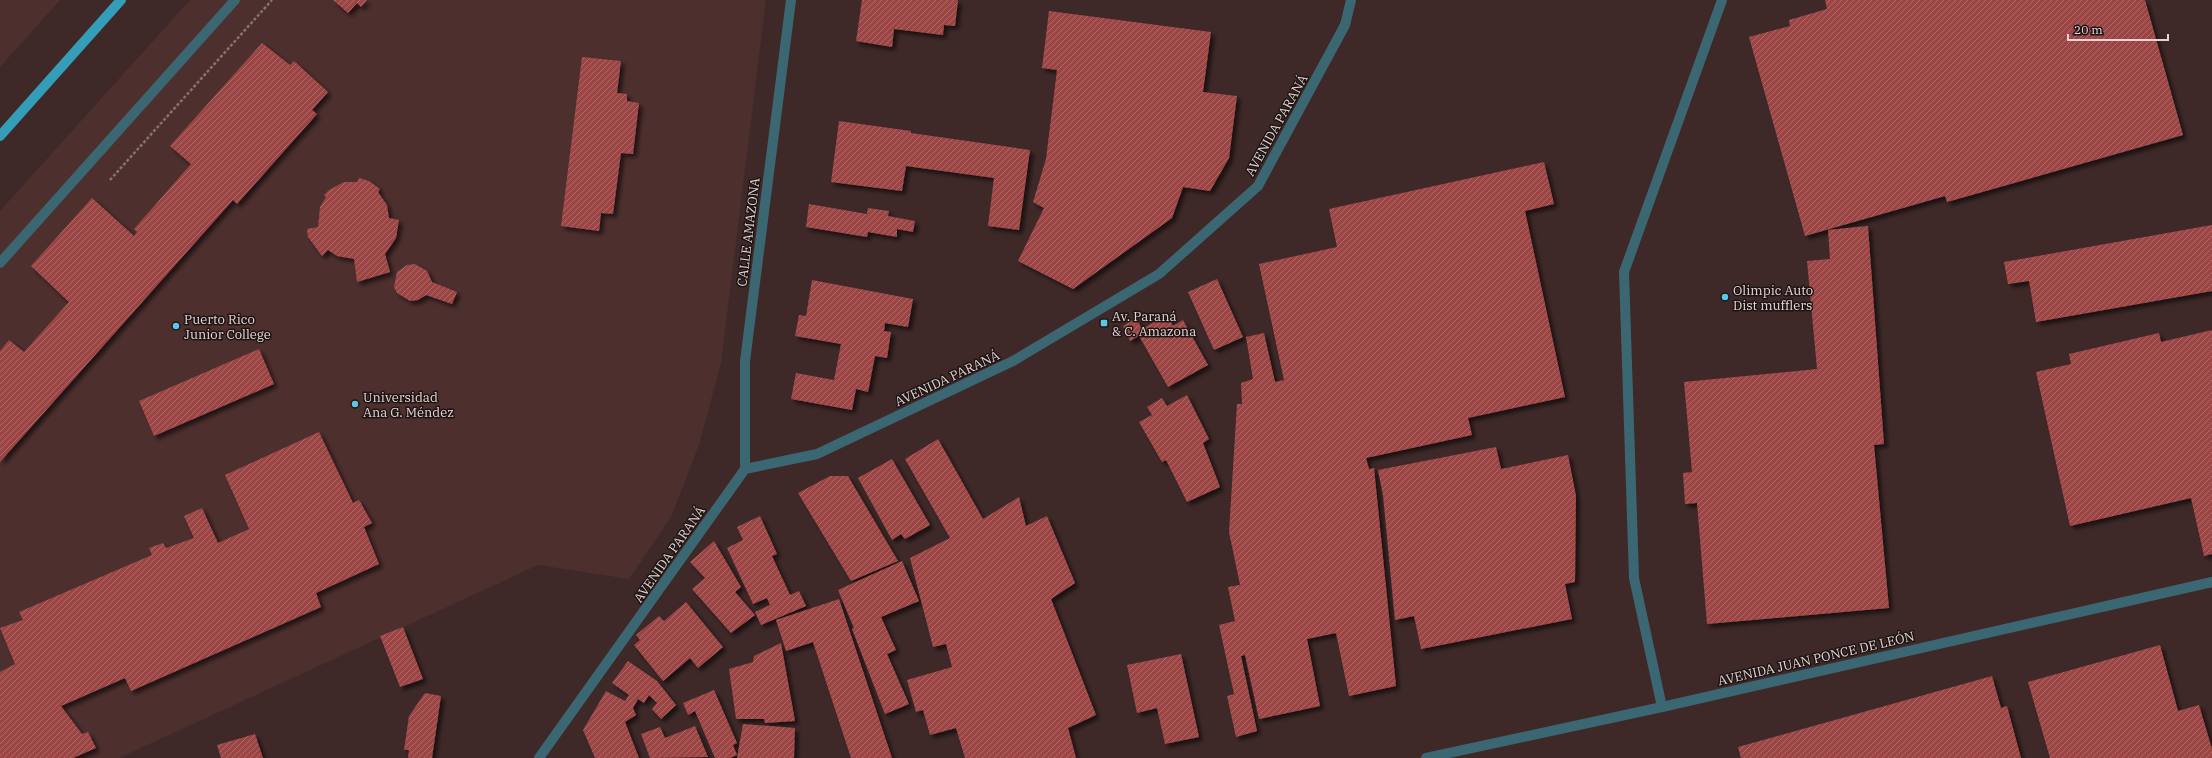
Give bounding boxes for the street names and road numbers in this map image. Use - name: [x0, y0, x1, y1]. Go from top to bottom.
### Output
- street label: AVENIDA PARANÁ: [1241, 71, 1311, 179]
- street label: CALLE AMAZONA: [733, 177, 764, 287]
- street label: AVENIDA PARANÁ: [892, 347, 1002, 410]
- street label: AVENIDA PARANÁ: [630, 503, 709, 606]
- street label: AVENIDA JUAN PONCE DE LEÓN: [1716, 628, 1916, 689]

